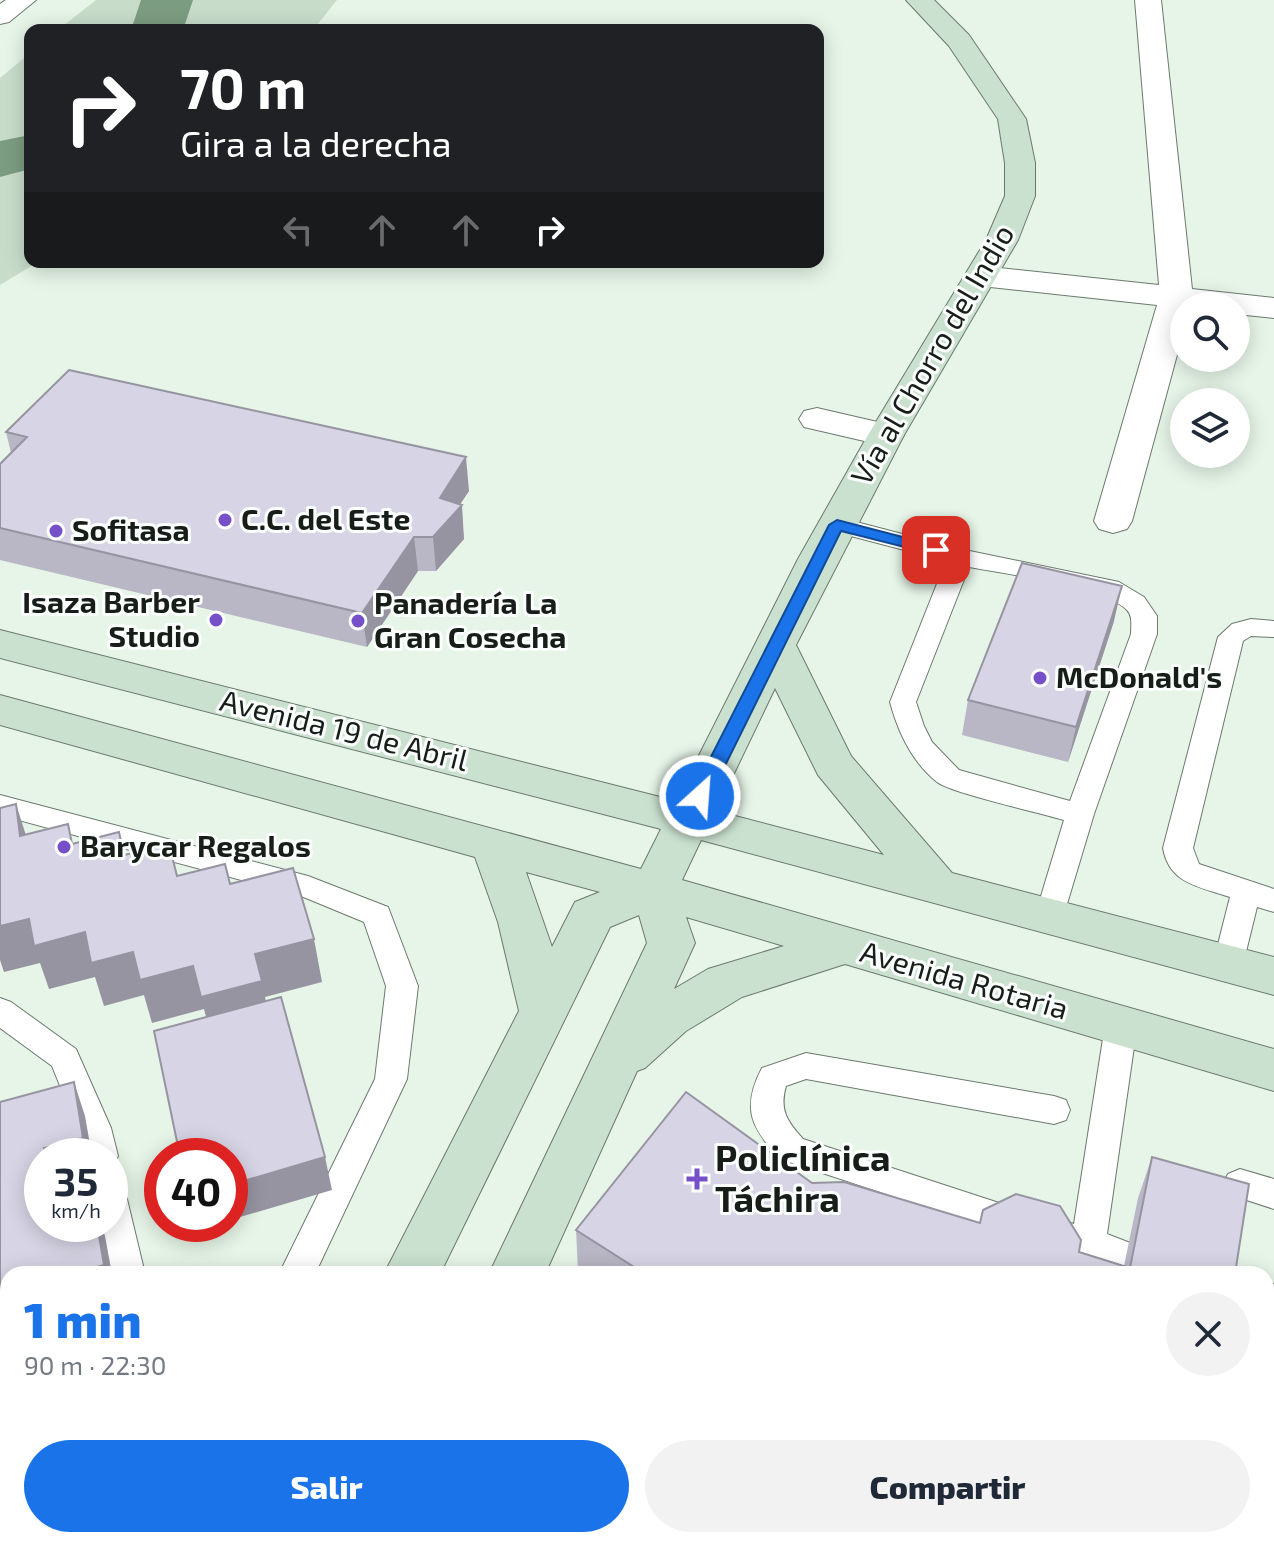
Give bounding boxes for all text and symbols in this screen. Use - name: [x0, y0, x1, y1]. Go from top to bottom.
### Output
- text: 70 m: [180, 53, 306, 120]
- icon: right: [48, 56, 152, 160]
- text: Gira a la derecha: [180, 121, 452, 164]
- icon: left: [276, 208, 320, 252]
- icon: ahead: [360, 208, 404, 252]
- icon: ahead: [444, 208, 488, 252]
- icon: right: [528, 208, 572, 252]
- street label: Vía al Chorro del Indio: [842, 218, 1020, 490]
- map controls: [1170, 292, 1250, 468]
- button: search: [1170, 292, 1250, 372]
- button: layers: [1170, 388, 1250, 468]
- place label: C.C. del Este: [241, 500, 410, 536]
- place label: Sofitasa: [72, 511, 190, 547]
- marker: C.C. del Este: [216, 511, 234, 529]
- pin: [902, 516, 970, 584]
- marker: Sofitasa: [47, 522, 65, 540]
- icon: arrive: [914, 528, 958, 572]
- place label: Isaza Barber Studio: [22, 583, 200, 653]
- place label: Panadería La Gran Cosecha: [374, 584, 566, 654]
- marker: Isaza Barber Studio: [207, 611, 225, 629]
- marker: Panadería La Gran Cosecha: [349, 612, 367, 630]
- place label: McDonald's: [1056, 658, 1222, 694]
- marker: McDonald's: [1031, 669, 1049, 687]
- street label: Avenida 19 de Abril: [217, 681, 472, 777]
- position arrow: [658, 754, 742, 838]
- place label: Barycar Regalos: [80, 827, 311, 864]
- marker: Barycar Regalos: [55, 838, 73, 856]
- street label: Avenida Rotaria: [857, 932, 1073, 1026]
- place label: Policlínica Táchira: [715, 1135, 891, 1219]
- speed limit sign: 40: [144, 1138, 248, 1242]
- text: 35: [54, 1156, 98, 1204]
- marker: Policlínica Táchira: [686, 1168, 708, 1190]
- text: km/h: [51, 1198, 101, 1222]
- text: 1 min: [24, 1290, 142, 1348]
- button: close: [1166, 1292, 1250, 1376]
- text: 90 m · 22:30: [24, 1349, 166, 1380]
- button: Salir: [24, 1440, 629, 1532]
- button: Compartir: [645, 1440, 1250, 1532]

